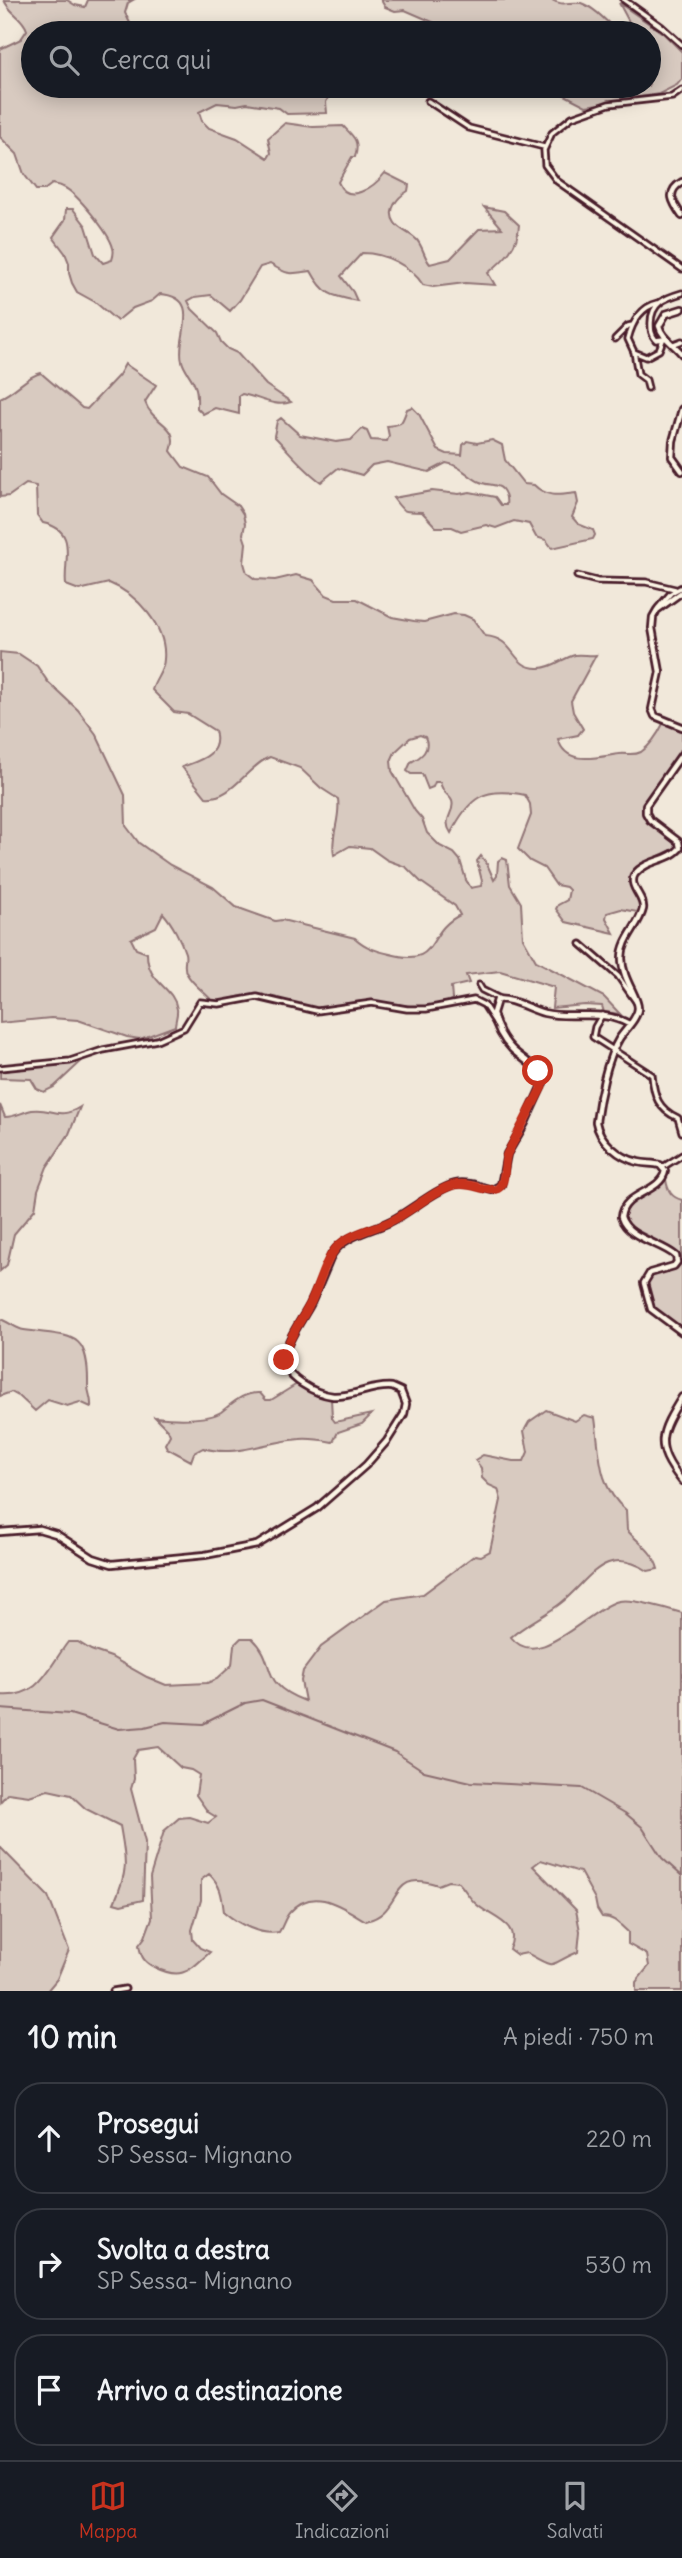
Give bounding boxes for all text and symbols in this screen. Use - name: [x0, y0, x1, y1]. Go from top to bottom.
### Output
- search box: [21, 21, 661, 98]
- icon: search: [45, 41, 83, 79]
- text: Cerca qui: [101, 43, 211, 76]
- route start: [522, 1055, 553, 1086]
- route end: [268, 1344, 299, 1375]
- text: 10 min: [28, 2018, 117, 2056]
- text: A piedi · 750 m: [503, 2022, 654, 2051]
- text: Prosegui: [97, 2107, 199, 2140]
- icon: ahead: [30, 2119, 68, 2157]
- text: 220 m: [586, 2124, 652, 2153]
- text: SP Sessa- Mignano: [97, 2140, 293, 2169]
- text: Svolta a destra: [97, 2233, 270, 2266]
- icon: right: [30, 2245, 68, 2283]
- text: 530 m: [585, 2250, 652, 2279]
- text: SP Sessa- Mignano: [97, 2266, 293, 2295]
- icon: arrive: [30, 2371, 68, 2409]
- text: Arrivo a destinazione: [97, 2374, 343, 2407]
- tab: Mappa: [79, 2477, 137, 2543]
- tab: Indicazioni: [295, 2477, 389, 2543]
- tab: Salvati: [547, 2477, 603, 2543]

